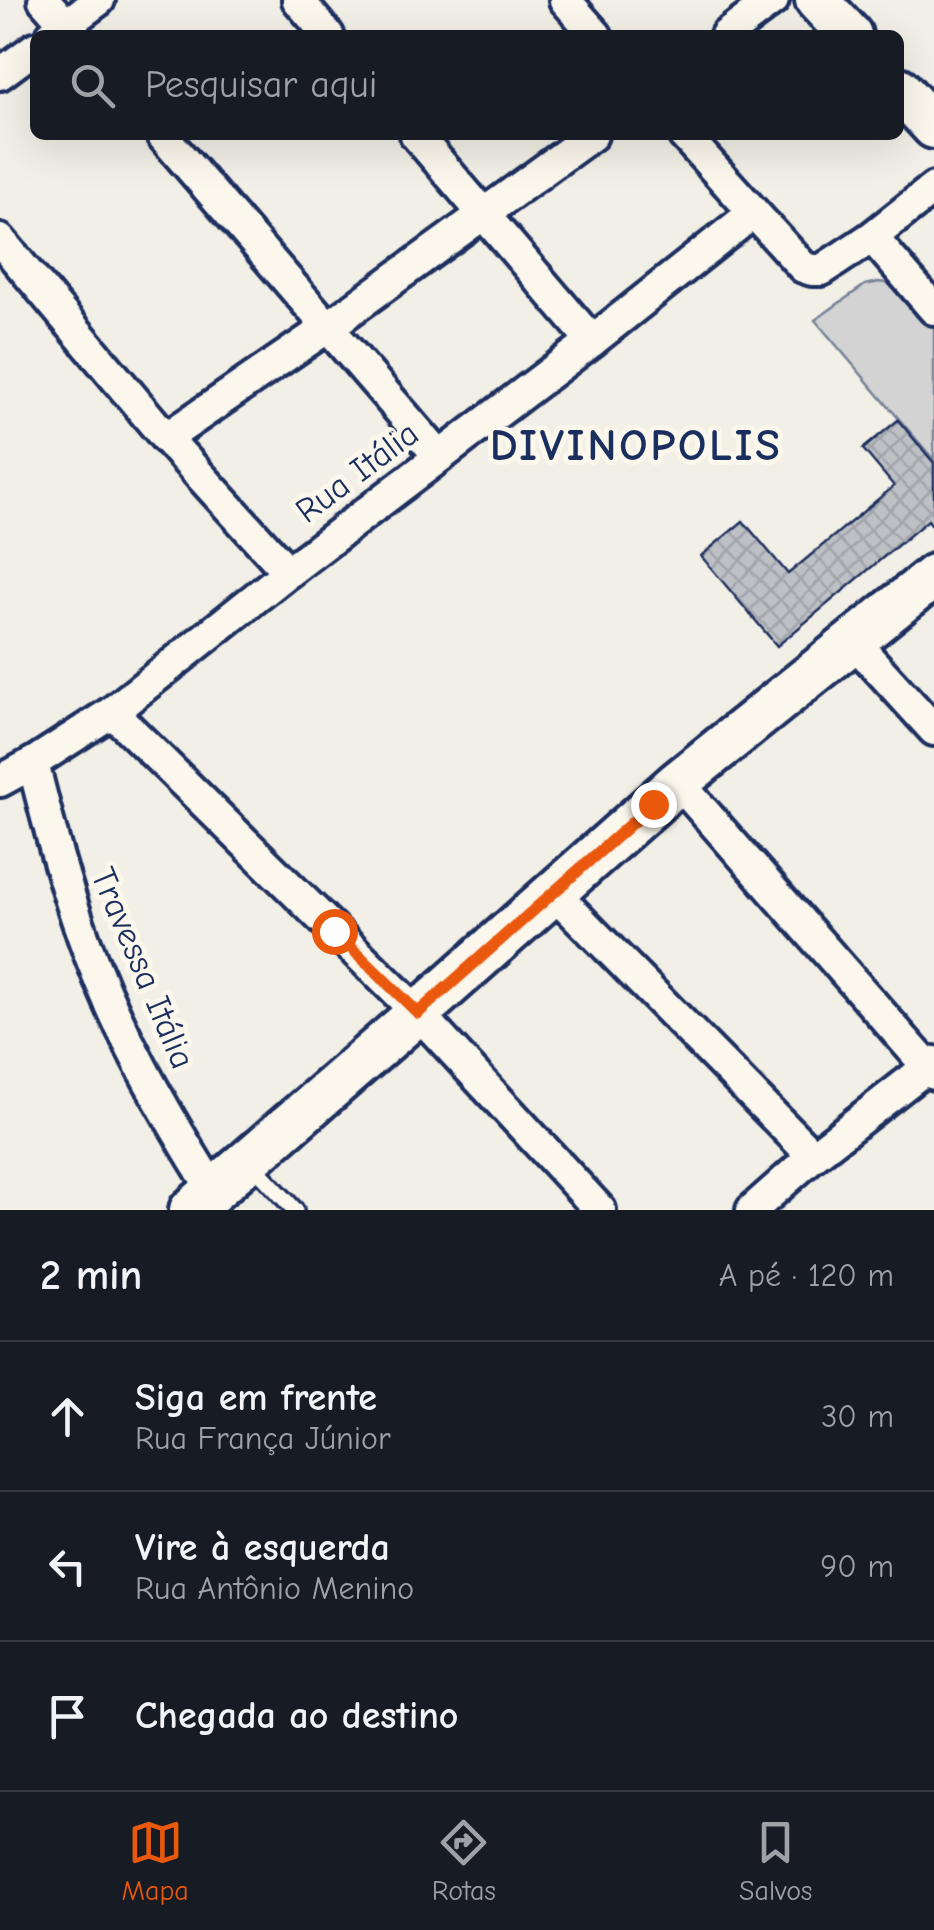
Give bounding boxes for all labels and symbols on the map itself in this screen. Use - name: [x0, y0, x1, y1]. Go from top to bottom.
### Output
- street label: Rua Itália: [288, 413, 426, 531]
- district label: DIVINOPOLIS: [490, 419, 782, 471]
- route end: [631, 782, 677, 828]
- street label: Travessa Itália: [82, 861, 204, 1075]
- route start: [312, 909, 358, 955]

